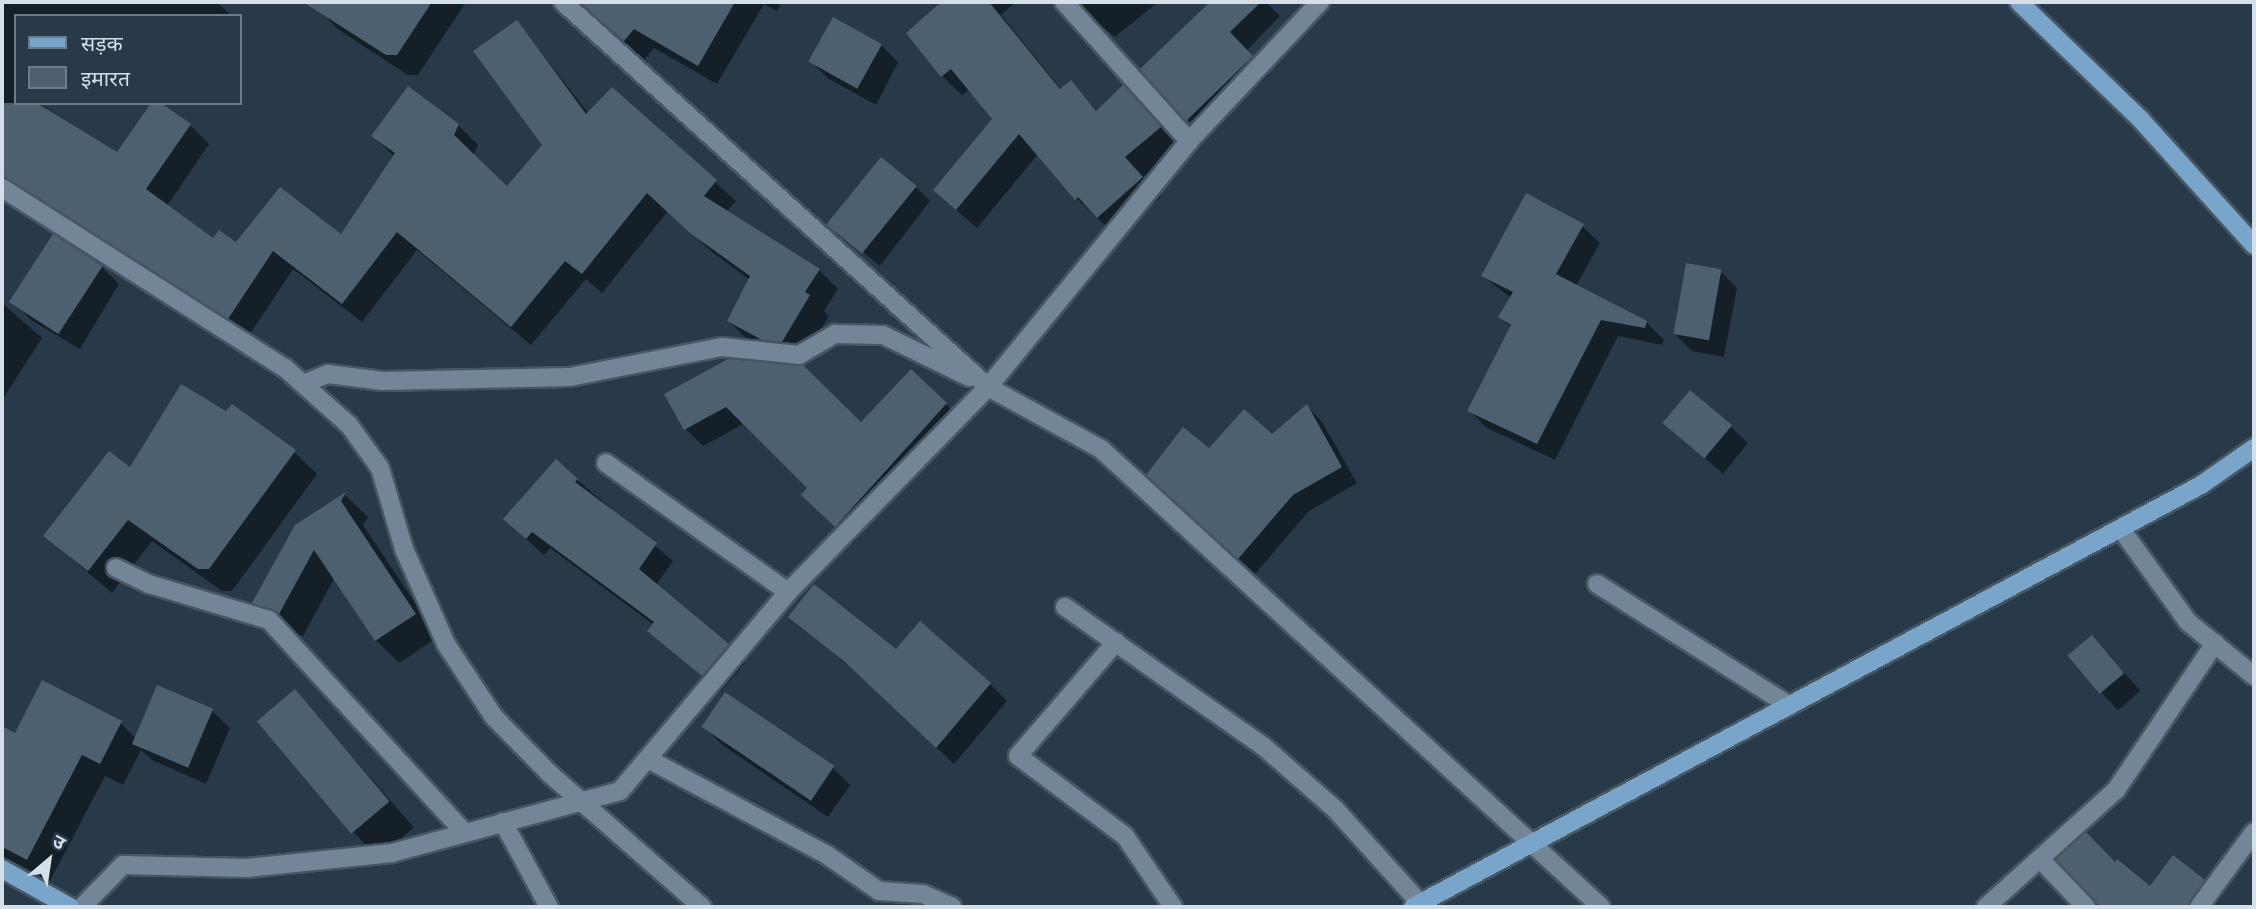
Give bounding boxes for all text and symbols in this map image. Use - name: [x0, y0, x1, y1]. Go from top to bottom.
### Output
- legend: [14, 14, 242, 105]
- text: सड़क: [81, 29, 123, 57]
- text: इमारत: [81, 64, 130, 92]
- north arrow: [14, 825, 84, 895]
- text: उ: [48, 828, 70, 856]

